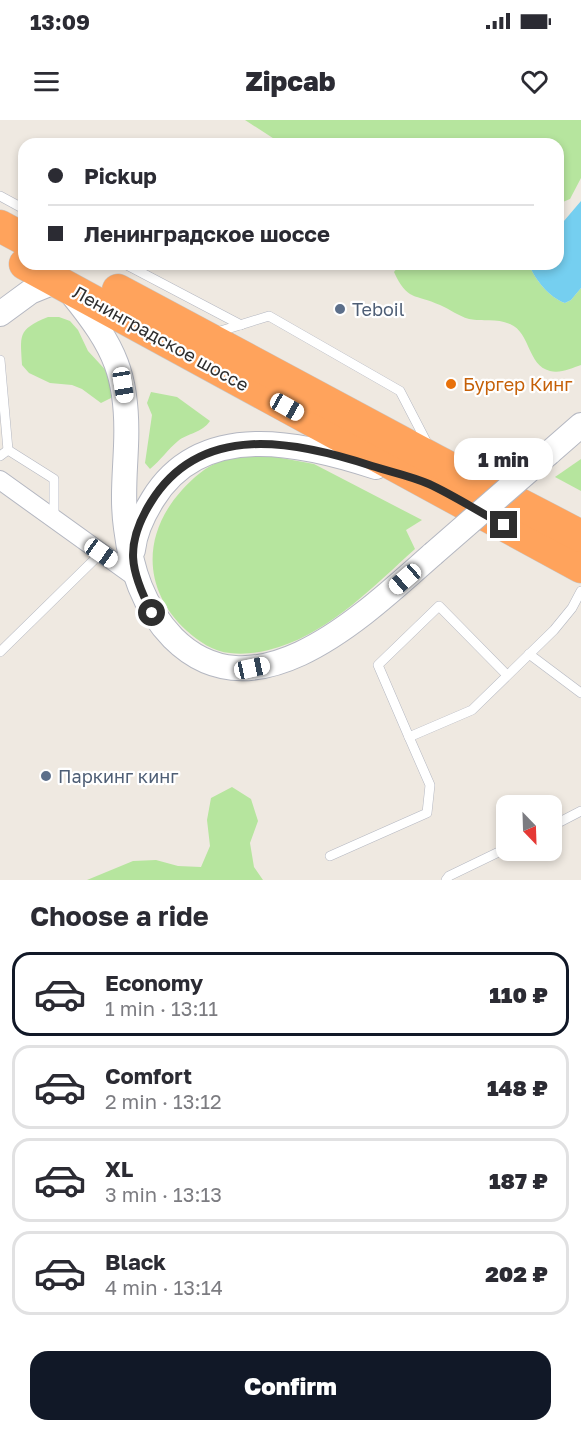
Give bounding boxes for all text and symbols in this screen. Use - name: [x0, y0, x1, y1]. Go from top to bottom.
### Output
- text: 13:09: [30, 8, 90, 35]
- icon: menu: [30, 65, 63, 98]
- text: Zipcab: [246, 65, 335, 97]
- icon: heart: [518, 65, 551, 98]
- text: Pickup: [84, 162, 157, 189]
- text: Ленинградское шоссе: [84, 220, 330, 247]
- street label: Ленинградское шоссе: [69, 280, 253, 396]
- place label: Teboil: [352, 298, 405, 320]
- marker: Teboil: [333, 302, 347, 316]
- car: [111, 366, 135, 404]
- place label: Бургер Кинг: [463, 373, 573, 395]
- marker: Бургер Кинг: [444, 377, 458, 391]
- car: [267, 390, 307, 424]
- callout: 1 min: [454, 438, 554, 480]
- text: 1 min: [478, 447, 529, 471]
- route end: [490, 511, 517, 538]
- car: [81, 535, 121, 571]
- car: [386, 560, 424, 598]
- route start: [138, 599, 165, 626]
- car: [233, 655, 271, 681]
- place label: Паркинг кинг: [58, 765, 178, 787]
- marker: Паркинг кинг: [39, 769, 53, 783]
- north arrow: [496, 795, 562, 861]
- map controls: [496, 795, 562, 861]
- text: Choose a ride: [30, 900, 209, 932]
- icon: car: [33, 967, 87, 1021]
- text: Economy: [105, 969, 203, 996]
- text: 110 ₽: [489, 981, 548, 1008]
- text: 1 min · 13:11: [105, 996, 218, 1020]
- icon: car: [33, 1060, 87, 1114]
- text: Comfort: [105, 1062, 192, 1089]
- text: 148 ₽: [487, 1074, 548, 1101]
- text: 2 min · 13:12: [105, 1089, 222, 1113]
- icon: car: [33, 1153, 87, 1207]
- text: XL: [105, 1155, 133, 1182]
- text: 187 ₽: [489, 1167, 548, 1194]
- text: 3 min · 13:13: [105, 1182, 222, 1206]
- icon: car: [33, 1246, 87, 1300]
- text: Black: [105, 1248, 166, 1275]
- text: 202 ₽: [485, 1260, 548, 1287]
- text: 4 min · 13:14: [105, 1275, 223, 1299]
- button: Confirm: [30, 1351, 551, 1420]

